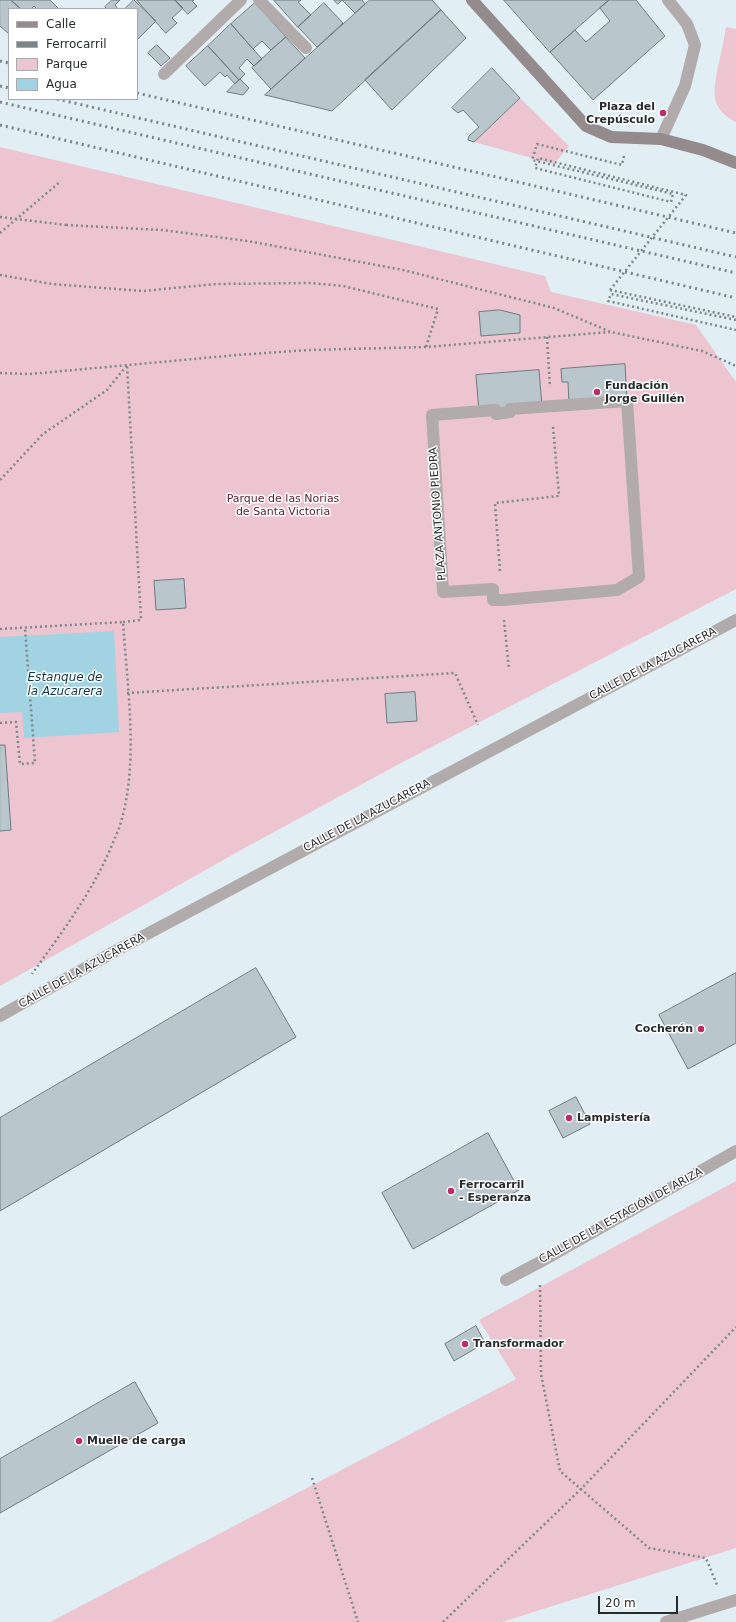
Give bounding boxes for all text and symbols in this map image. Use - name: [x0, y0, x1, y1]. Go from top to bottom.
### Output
- legend: [8, 8, 138, 100]
- text: Calle: [46, 17, 76, 31]
- text: Ferrocarril: [46, 37, 107, 51]
- text: Parque: [46, 57, 87, 71]
- text: Agua: [46, 77, 77, 91]
- place label: Plaza del Crepúsculo: [586, 100, 655, 126]
- marker: Plaza del Crepúsculo: [658, 108, 668, 118]
- place label: Fundación Jorge Guillén: [605, 379, 685, 405]
- marker: Fundación Jorge Guillén: [592, 387, 602, 397]
- street label: PLAZA ANTONIO PIEDRA: [427, 447, 449, 581]
- park label: Parque de las Norias de Santa Victoria: [227, 492, 339, 518]
- street label: CALLE DE LA AZUCARERA: [587, 625, 719, 703]
- water label: Estanque de la Azucarera: [27, 671, 103, 699]
- street label: CALLE DE LA AZUCARERA: [301, 777, 433, 855]
- street label: CALLE DE LA AZUCARERA: [17, 931, 147, 1011]
- place label: Cocherón: [635, 1022, 693, 1036]
- marker: Cocherón: [696, 1024, 706, 1034]
- place label: Lampistería: [577, 1111, 650, 1125]
- marker: Lampistería: [564, 1113, 574, 1123]
- street label: CALLE DE LA ESTACIÓN DE ARIZA: [537, 1165, 705, 1267]
- place label: Ferrocarril - Esperanza: [459, 1178, 531, 1204]
- marker: Ferrocarril - Esperanza: [446, 1186, 456, 1196]
- place label: Transformador: [473, 1337, 564, 1351]
- marker: Transformador: [460, 1339, 470, 1349]
- place label: Muelle de carga: [87, 1434, 186, 1448]
- marker: Muelle de carga: [74, 1436, 84, 1446]
- scale bar: [600, 1588, 680, 1614]
- text: 20 m: [605, 1596, 636, 1610]

